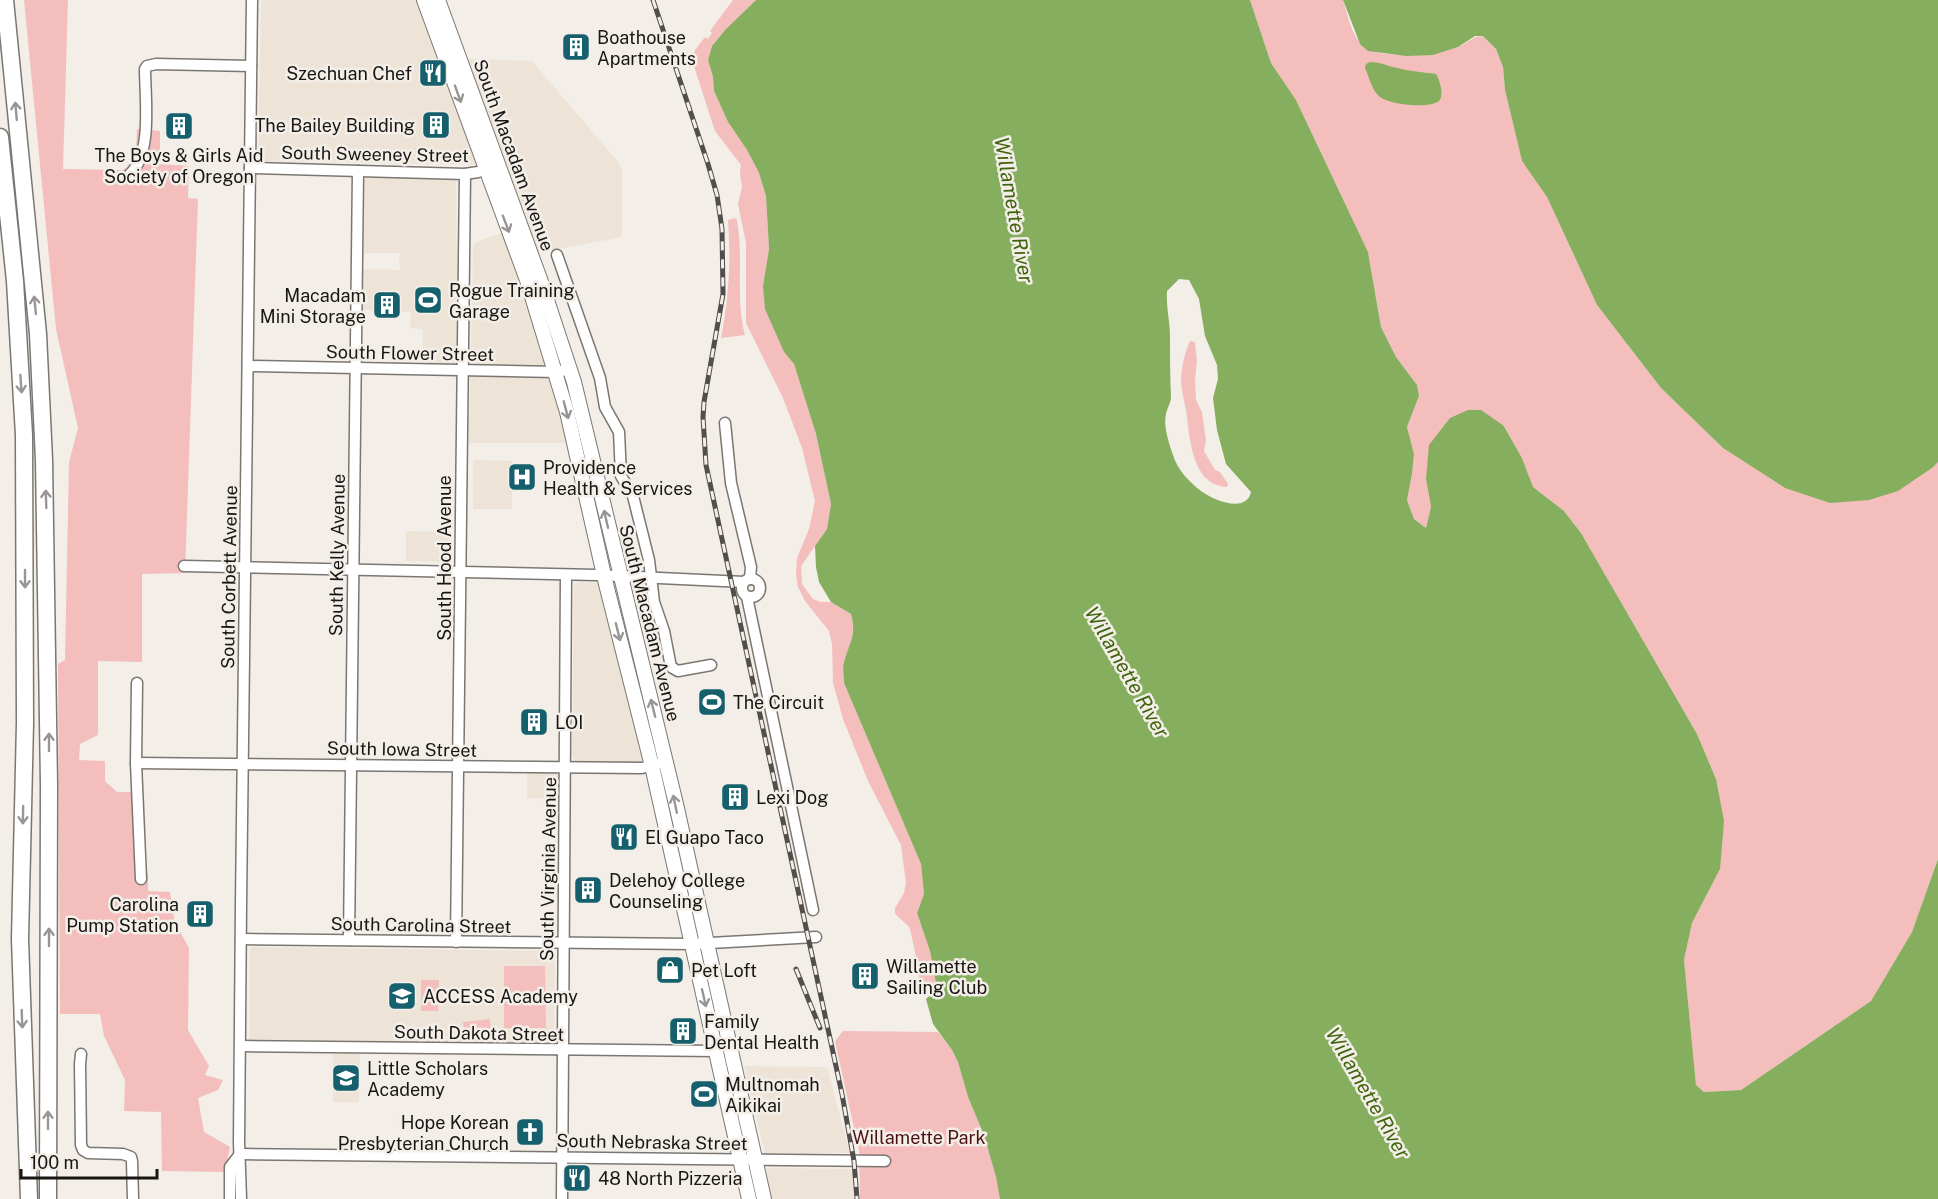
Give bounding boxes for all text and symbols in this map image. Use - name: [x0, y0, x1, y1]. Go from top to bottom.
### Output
- place label: Boathouse Apartments: [597, 27, 696, 69]
- building icon: Boathouse Apartments: [560, 31, 592, 63]
- street label: South Macadam Avenue: [470, 56, 558, 254]
- restaurant icon: Szechuan Chef: [417, 57, 449, 89]
- place label: Szechuan Chef: [286, 63, 412, 84]
- one-way arrow: [454, 84, 465, 103]
- one-way arrow: [10, 101, 21, 121]
- building icon: The Bailey Building: [420, 109, 452, 141]
- building icon: The Boys & Girls Aid Society of Oregon: [163, 110, 195, 142]
- place label: The Bailey Building: [255, 115, 415, 136]
- water label: Willamette River: [989, 135, 1039, 285]
- street label: South Sweeney Street: [281, 142, 469, 166]
- place label: The Boys & Girls Aid Society of Oregon: [94, 145, 264, 187]
- one-way arrow: [501, 214, 512, 233]
- place label: Rogue Training Garage: [449, 280, 575, 322]
- sports icon: Rogue Training Garage: [412, 284, 444, 316]
- place label: Macadam Mini Storage: [260, 285, 366, 327]
- building icon: Macadam Mini Storage: [371, 289, 403, 321]
- one-way arrow: [29, 295, 40, 315]
- street label: South Flower Street: [326, 341, 494, 365]
- one-way arrow: [16, 374, 27, 394]
- one-way arrow: [561, 400, 572, 419]
- place label: Providence Health & Services: [543, 457, 692, 499]
- hospital icon: Providence Health & Services: [506, 461, 538, 493]
- street label: South Kelly Avenue: [325, 474, 349, 636]
- street label: South Hood Avenue: [434, 475, 455, 641]
- street label: South Corbett Avenue: [217, 485, 241, 669]
- one-way arrow: [40, 490, 51, 510]
- one-way arrow: [600, 510, 612, 529]
- street label: South Macadam Avenue: [615, 522, 685, 724]
- one-way arrow: [19, 568, 31, 588]
- water label: Willamette River: [1080, 602, 1174, 742]
- one-way arrow: [613, 622, 625, 641]
- sports icon: The Circuit: [696, 686, 728, 718]
- place label: The Circuit: [733, 692, 824, 713]
- one-way arrow: [646, 699, 658, 718]
- building icon: LOI: [518, 706, 550, 738]
- place label: LOI: [555, 712, 583, 733]
- one-way arrow: [43, 732, 55, 752]
- street label: South Iowa Street: [327, 737, 477, 761]
- street label: South Virginia Avenue: [536, 777, 560, 961]
- building icon: Lexi Dog: [719, 781, 751, 813]
- place label: Lexi Dog: [756, 787, 828, 808]
- one-way arrow: [669, 795, 681, 814]
- one-way arrow: [17, 804, 28, 824]
- restaurant icon: El Guapo Taco: [608, 821, 640, 853]
- place label: El Guapo Taco: [645, 827, 764, 848]
- place label: Delehoy College Counseling: [609, 870, 745, 912]
- building icon: Delehoy College Counseling: [572, 874, 604, 906]
- place label: Carolina Pump Station: [66, 894, 179, 936]
- building icon: Carolina Pump Station: [184, 898, 216, 930]
- street label: South Carolina Street: [330, 913, 512, 937]
- one-way arrow: [43, 927, 55, 947]
- shop icon: Pet Loft: [654, 954, 686, 986]
- place label: Willamette Sailing Club: [886, 956, 987, 998]
- place label: Pet Loft: [691, 960, 757, 981]
- building icon: Willamette Sailing Club: [849, 960, 881, 992]
- school or university icon: ACCESS Academy: [386, 980, 418, 1012]
- place label: ACCESS Academy: [423, 986, 578, 1007]
- one-way arrow: [699, 988, 710, 1007]
- one-way arrow: [17, 1008, 28, 1028]
- place label: Family Dental Health: [704, 1011, 819, 1053]
- building icon: Family Dental Health: [667, 1015, 699, 1047]
- street label: South Dakota Street: [394, 1021, 564, 1045]
- water label: Willamette River: [1321, 1023, 1415, 1163]
- place label: Little Scholars Academy: [367, 1058, 488, 1100]
- school or university icon: Little Scholars Academy: [330, 1062, 362, 1094]
- place label: Multnomah Aikikai: [725, 1074, 820, 1116]
- sports icon: Multnomah Aikikai: [688, 1078, 720, 1110]
- one-way arrow: [42, 1110, 54, 1130]
- place label: Hope Korean Presbyterian Church: [338, 1112, 509, 1154]
- church icon: Hope Korean Presbyterian Church: [514, 1116, 546, 1148]
- park label: Willamette Park: [852, 1127, 986, 1148]
- street label: South Nebraska Street: [556, 1130, 748, 1154]
- scale bar: [21, 1142, 158, 1180]
- text: 100 m: [30, 1152, 79, 1173]
- restaurant icon: 48 North Pizzeria: [561, 1162, 593, 1194]
- place label: 48 North Pizzeria: [598, 1168, 742, 1189]

